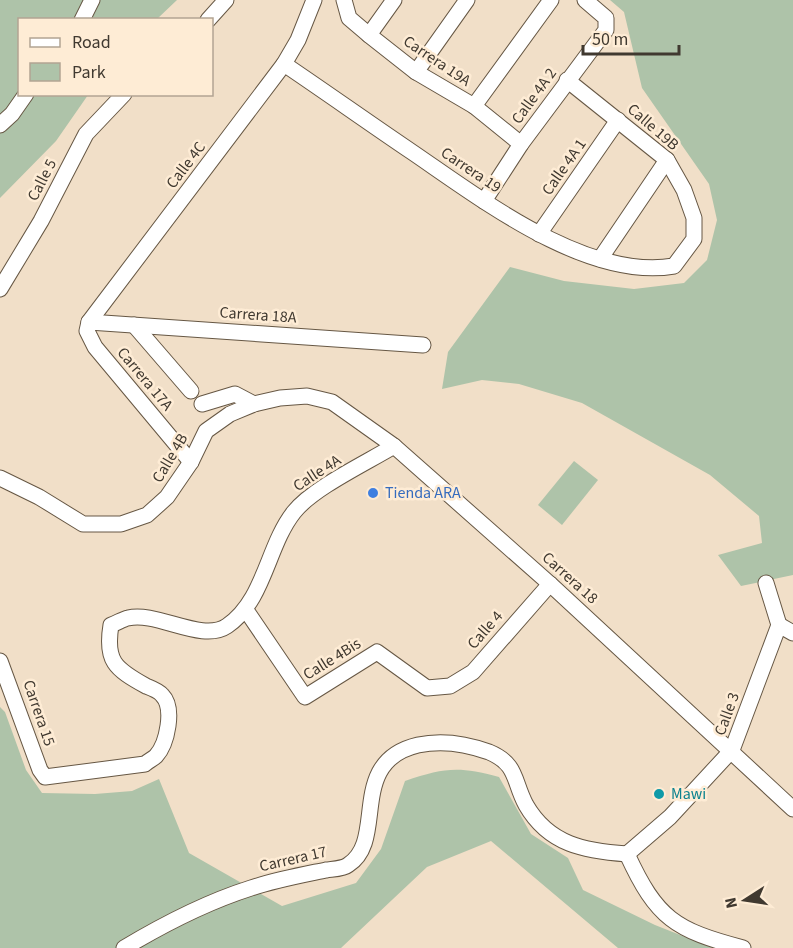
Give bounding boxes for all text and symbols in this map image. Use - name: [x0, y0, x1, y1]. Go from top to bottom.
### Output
- legend: [18, 18, 213, 96]
- scale bar: [583, 18, 679, 56]
- text: 50 m: [592, 27, 628, 52]
- text: Road: [72, 30, 111, 55]
- street label: Carrera 19A: [399, 30, 475, 92]
- text: Park: [72, 60, 106, 85]
- street label: Calle 4A 2: [506, 63, 562, 128]
- street label: Calle 19B: [622, 98, 684, 156]
- street label: Calle 4A 1: [537, 134, 591, 200]
- street label: Calle 4C: [161, 137, 211, 193]
- street label: Carrera 19: [436, 142, 506, 198]
- street label: Calle 5: [22, 155, 62, 205]
- street label: Carrera 18A: [219, 301, 298, 329]
- street label: Carrera 17A: [112, 342, 178, 416]
- street label: Calle 4B: [147, 429, 193, 487]
- street label: Calle 4A: [289, 449, 346, 497]
- place label: Tienda ARA: [385, 482, 461, 504]
- marker: Tienda ARA: [366, 486, 380, 500]
- street label: Carrera 18: [537, 547, 603, 609]
- street label: Calle 4: [462, 606, 508, 654]
- street label: Calle 4Bis: [299, 632, 365, 685]
- street label: Carrera 15: [17, 677, 61, 749]
- street label: Calle 3: [709, 689, 745, 739]
- place label: Mawi: [671, 783, 706, 805]
- marker: Mawi: [652, 787, 666, 801]
- street label: Carrera 17: [257, 841, 329, 877]
- north arrow: [715, 870, 775, 930]
- text: N: [719, 895, 743, 910]

